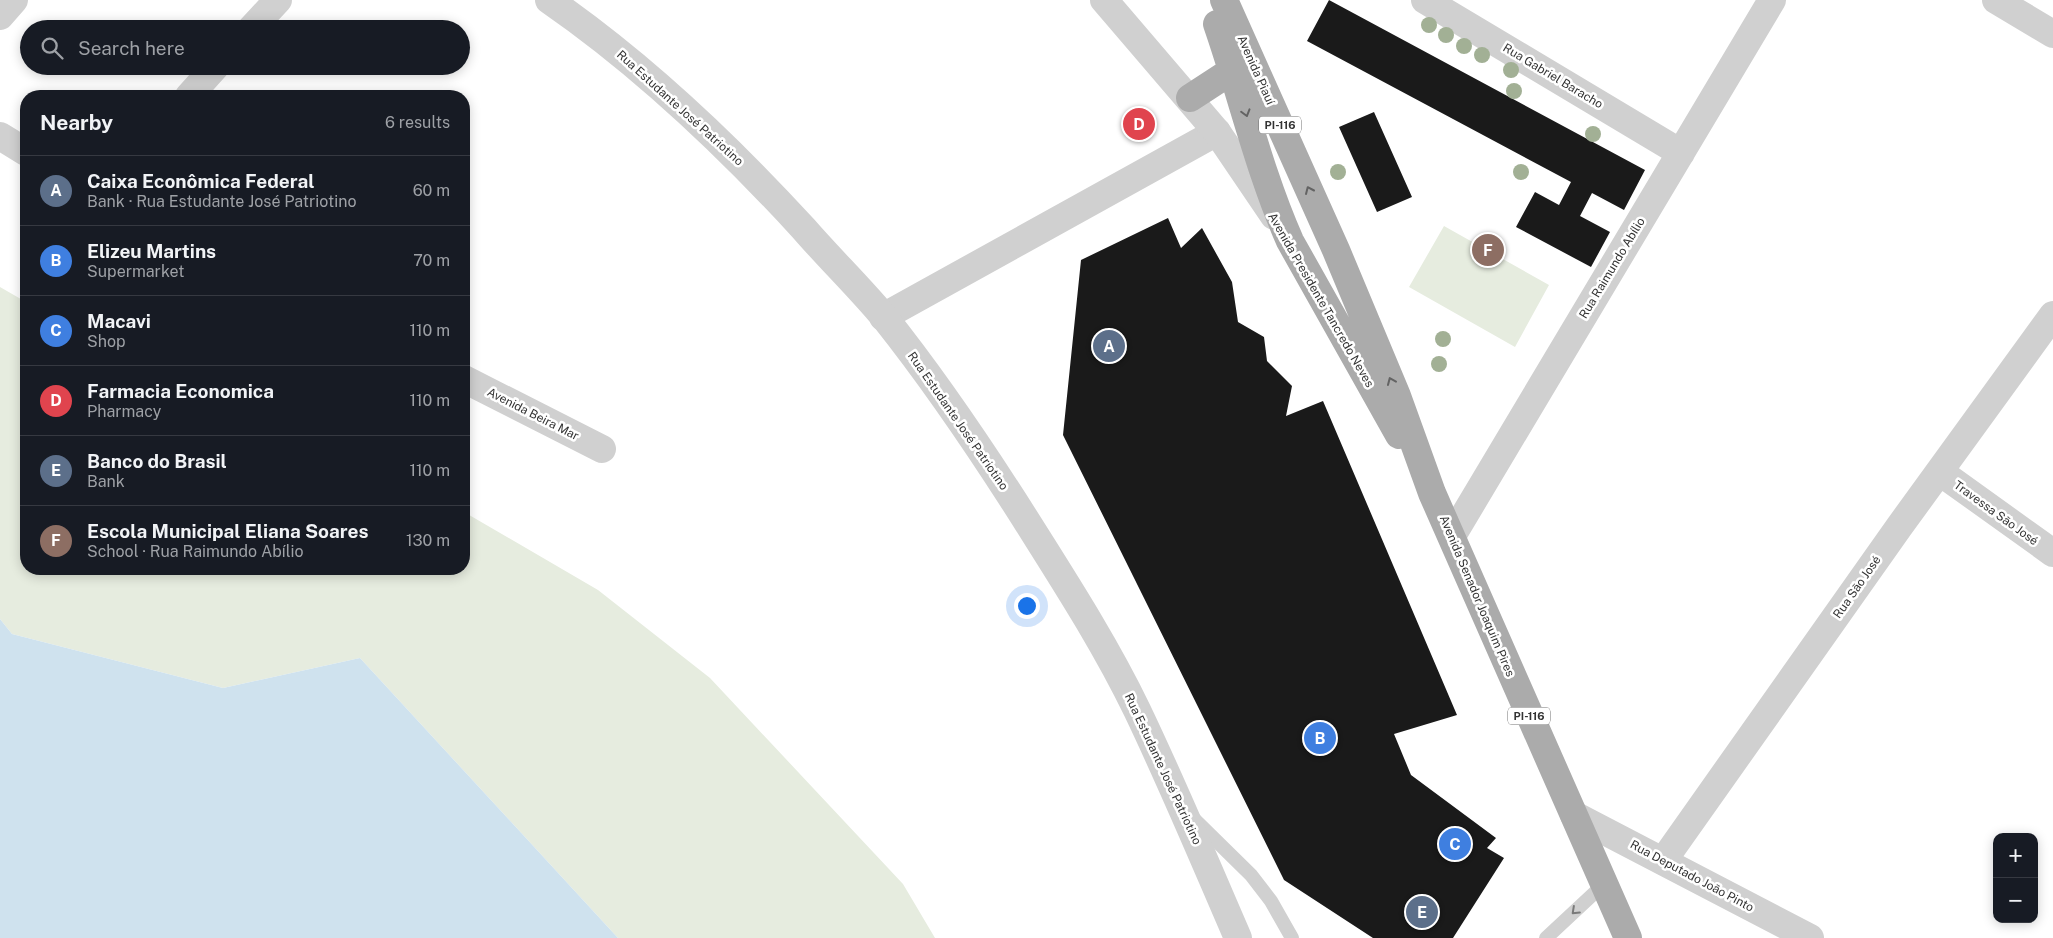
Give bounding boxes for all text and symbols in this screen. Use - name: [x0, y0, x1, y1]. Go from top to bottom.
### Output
- search box: [20, 20, 470, 75]
- street label: Avenida Piauí: [1234, 33, 1278, 108]
- icon: search: [38, 34, 66, 62]
- text: Search here: [78, 37, 185, 59]
- street label: Rua Gabriel Baracho: [1500, 41, 1606, 111]
- street label: Rua Estudante José Patriotino: [614, 48, 746, 169]
- pin: D: [1123, 105, 1155, 143]
- one-way arrow: [1240, 108, 1250, 116]
- text: Nearby: [40, 110, 113, 135]
- text: 6 results: [385, 113, 450, 132]
- road number: PI-116: [1259, 116, 1301, 134]
- text: Caixa Econômica Federal: [87, 170, 314, 192]
- text: A: [50, 181, 62, 200]
- text: 60 m: [413, 181, 450, 200]
- one-way arrow: [1305, 186, 1316, 195]
- text: Bank · Rua Estudante José Patriotino: [87, 192, 356, 211]
- street label: Avenida Presidente Tancredo Neves: [1265, 210, 1377, 390]
- street label: Rua Raimundo Abílio: [1576, 215, 1648, 321]
- pin: F: [1472, 231, 1504, 269]
- text: Elizeu Martins: [87, 240, 216, 262]
- text: B: [51, 251, 61, 270]
- text: 70 m: [413, 251, 450, 270]
- text: Supermarket: [87, 262, 184, 281]
- text: Macavi: [87, 310, 151, 332]
- text: C: [50, 321, 62, 340]
- text: 110 m: [409, 321, 450, 340]
- pin: A: [1093, 327, 1125, 365]
- text: Shop: [87, 332, 126, 351]
- street label: Rua Estudante José Patriotino: [905, 349, 1011, 493]
- one-way arrow: [1387, 377, 1398, 386]
- text: Farmacia Economica: [87, 380, 274, 402]
- street label: Avenida Beira Mar: [485, 385, 581, 443]
- text: D: [50, 391, 62, 410]
- text: 110 m: [409, 391, 450, 410]
- text: Pharmacy: [87, 402, 161, 421]
- text: Banco do Brasil: [87, 450, 227, 472]
- text: E: [51, 461, 61, 480]
- text: 110 m: [409, 461, 450, 480]
- text: Bank: [87, 472, 125, 491]
- street label: Travessa São José: [1951, 478, 2041, 548]
- street label: Avenida Senador Joaquim Pires: [1437, 513, 1517, 679]
- text: Escola Municipal Eliana Soares: [87, 520, 368, 542]
- text: F: [51, 531, 61, 550]
- text: 130 m: [406, 531, 450, 550]
- text: School · Rua Raimundo Abílio: [87, 542, 304, 561]
- street label: Rua São José: [1830, 553, 1884, 621]
- your location: [1014, 593, 1040, 619]
- street label: Rua Estudante José Patriotino: [1122, 691, 1204, 847]
- road number: PI-116: [1508, 708, 1550, 724]
- pin: B: [1304, 719, 1336, 757]
- pin: C: [1439, 825, 1471, 863]
- map controls: [1993, 833, 2038, 923]
- button: +: [1993, 833, 2038, 878]
- street label: Rua Deputado João Pinto: [1628, 837, 1756, 915]
- button: −: [1993, 878, 2038, 923]
- pin: E: [1406, 893, 1438, 931]
- one-way arrow: [1572, 905, 1581, 914]

